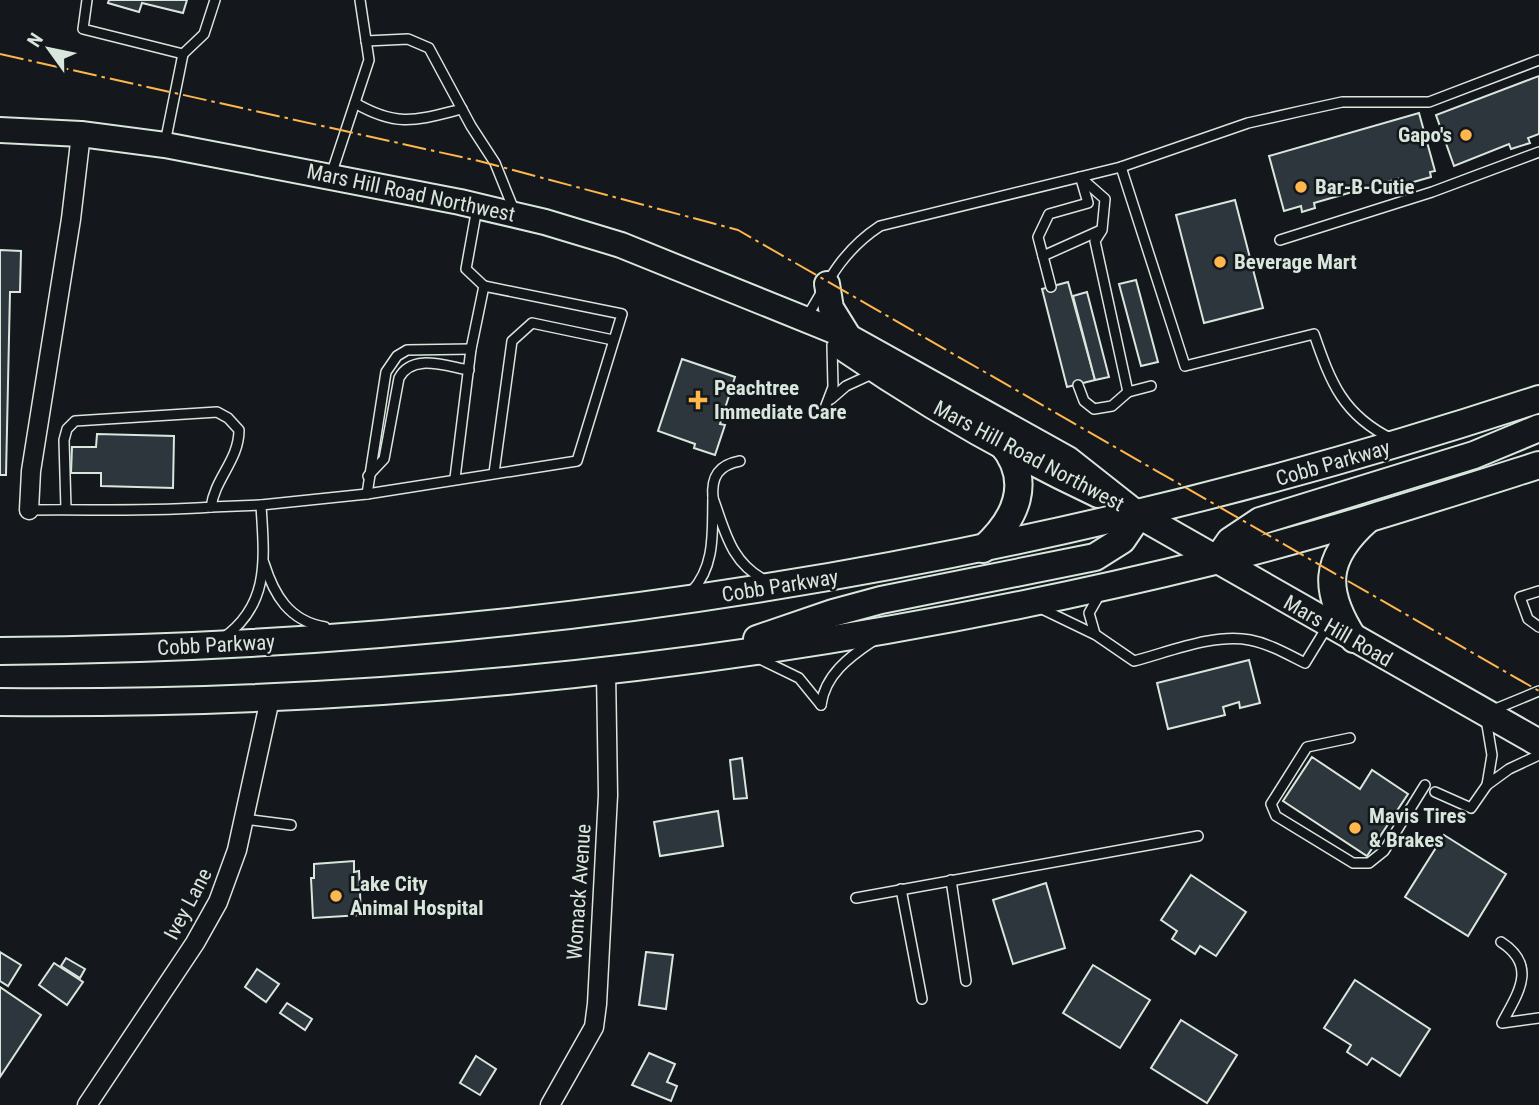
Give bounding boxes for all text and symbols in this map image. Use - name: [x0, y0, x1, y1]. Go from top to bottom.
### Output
- north arrow: [14, 14, 84, 84]
- text: N: [22, 29, 48, 51]
- place label: Gapo's: [1398, 123, 1452, 147]
- marker: Gapo's: [1458, 127, 1474, 143]
- street label: Mars Hill Road Northwest: [305, 159, 517, 227]
- place label: Bar-B-Cutie: [1315, 175, 1415, 199]
- marker: Bar-B-Cutie: [1293, 179, 1309, 195]
- place label: Beverage Mart: [1234, 250, 1357, 274]
- marker: Beverage Mart: [1212, 254, 1228, 270]
- place label: Peachtree Immediate Care: [714, 376, 846, 424]
- marker: Peachtree Immediate Care: [688, 390, 708, 410]
- street label: Mars Hill Road Northwest: [930, 396, 1128, 516]
- street label: Cobb Parkway: [1273, 435, 1393, 491]
- street label: Cobb Parkway: [720, 565, 840, 607]
- street label: Mars Hill Road: [1280, 590, 1396, 672]
- street label: Cobb Parkway: [157, 630, 276, 660]
- place label: Mavis Tires & Brakes: [1369, 804, 1466, 852]
- marker: Mavis Tires & Brakes: [1347, 820, 1363, 836]
- street label: Womack Avenue: [562, 823, 596, 961]
- street label: Ivey Lane: [159, 864, 217, 944]
- place label: Lake City Animal Hospital: [350, 872, 483, 920]
- marker: Lake City Animal Hospital: [328, 888, 344, 904]

